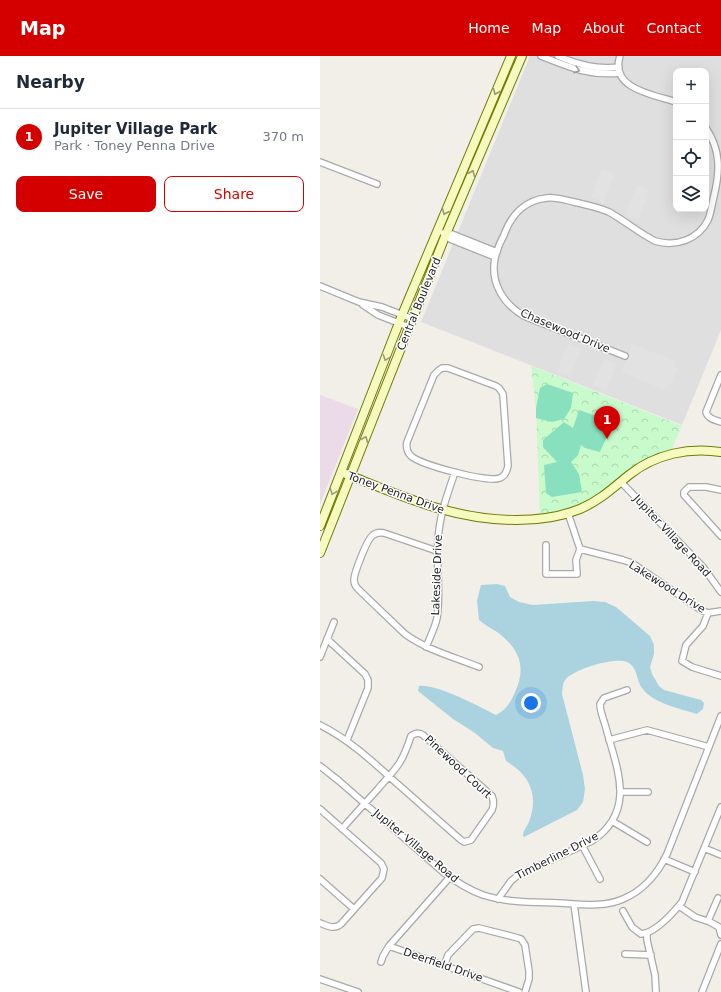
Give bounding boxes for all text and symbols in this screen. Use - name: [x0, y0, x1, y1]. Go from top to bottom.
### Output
- text: Map: [20, 17, 65, 39]
- text: Home: [468, 20, 510, 36]
- text: Map: [532, 20, 561, 36]
- text: About: [583, 20, 625, 36]
- text: Contact: [647, 20, 701, 36]
- one-way arrow: [573, 65, 580, 74]
- map controls: [673, 68, 709, 212]
- button: +: [673, 68, 709, 104]
- text: Nearby: [16, 72, 85, 92]
- one-way arrow: [493, 87, 501, 95]
- button: −: [673, 104, 709, 140]
- text: Jupiter Village Park: [54, 120, 217, 138]
- text: 1: [24, 129, 34, 144]
- text: 370 m: [262, 129, 304, 144]
- text: Park · Toney Penna Drive: [54, 138, 215, 153]
- button: locate: [673, 140, 709, 176]
- one-way arrow: [468, 169, 476, 176]
- button: Save: [16, 176, 156, 212]
- button: Share: [164, 176, 304, 212]
- button: layers: [673, 176, 709, 212]
- one-way arrow: [442, 207, 450, 215]
- street label: Central Boulevard: [394, 256, 444, 352]
- street label: Chasewood Drive: [518, 306, 612, 356]
- one-way arrow: [382, 354, 390, 361]
- pin: 1: [594, 406, 620, 439]
- one-way arrow: [360, 436, 368, 443]
- street label: Toney Penna Drive: [345, 469, 446, 517]
- one-way arrow: [330, 489, 338, 496]
- street label: Jupiter Village Road: [630, 492, 713, 580]
- street label: Lakeside Drive: [429, 534, 445, 616]
- street label: Lakewood Drive: [626, 558, 708, 616]
- your location: [521, 693, 541, 713]
- street label: Pinewood Court: [422, 733, 495, 802]
- street label: Jupiter Village Road: [370, 806, 461, 885]
- street label: Timberline Drive: [513, 829, 601, 883]
- street label: Deerfield Drive: [402, 945, 485, 985]

